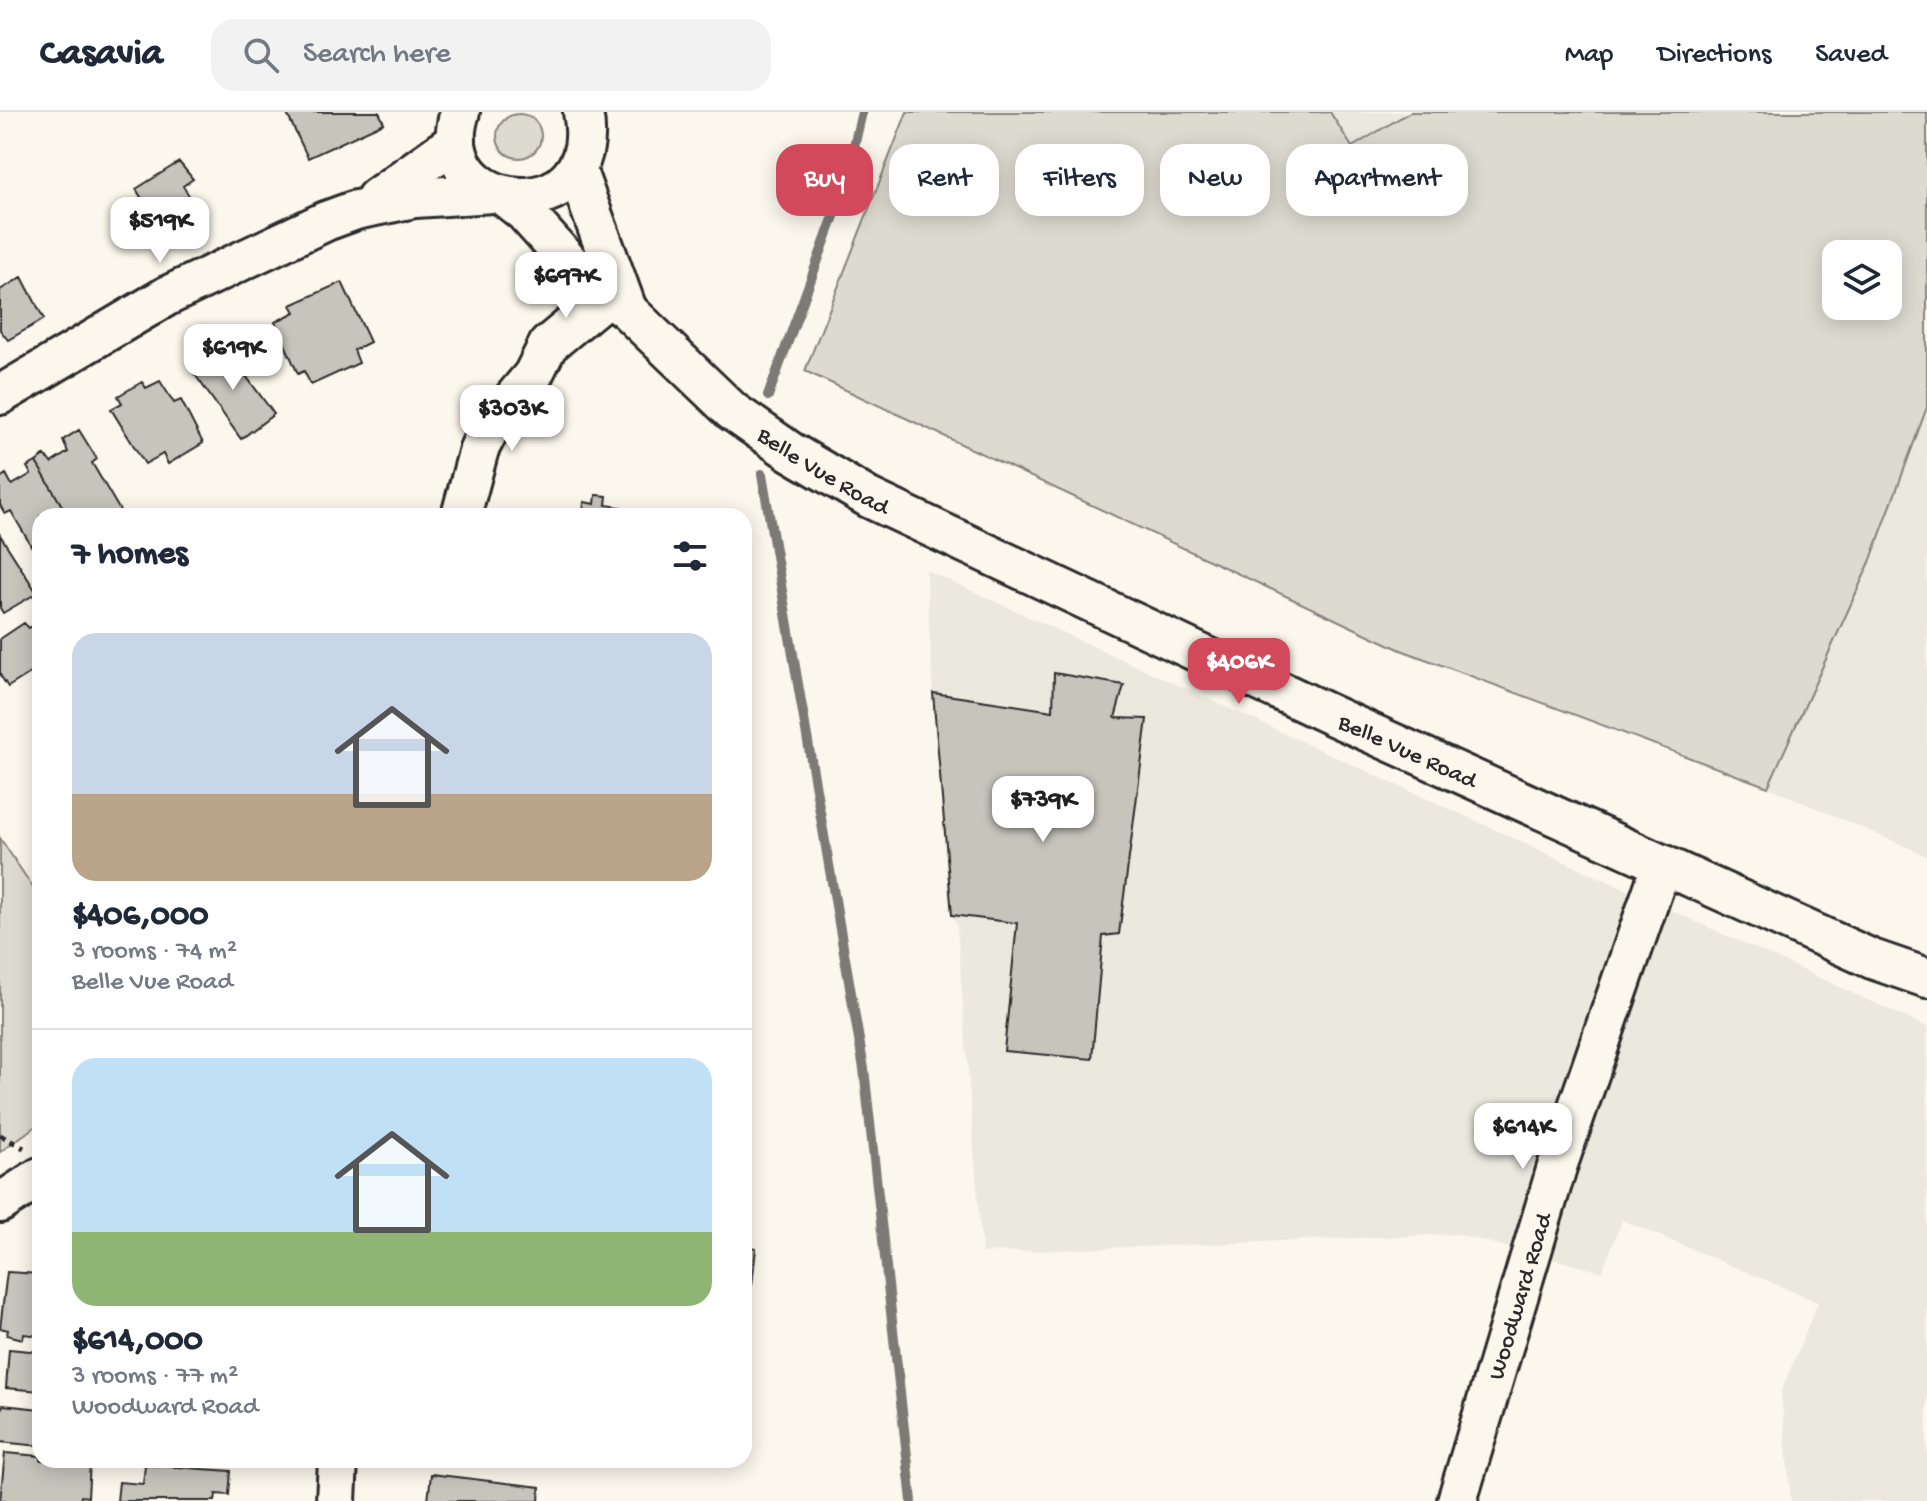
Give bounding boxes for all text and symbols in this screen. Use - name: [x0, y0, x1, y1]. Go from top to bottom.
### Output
- search box: [211, 19, 771, 91]
- text: Casavia: [40, 33, 163, 77]
- icon: search: [239, 33, 283, 77]
- text: Search here: [303, 38, 451, 73]
- text: Map: [1565, 39, 1613, 72]
- text: Directions: [1657, 39, 1771, 72]
- text: Saved: [1815, 39, 1887, 72]
- chip: Buy: [776, 144, 873, 216]
- chip: Rent: [889, 144, 999, 216]
- chip: Filters: [1015, 144, 1144, 216]
- chip: New: [1160, 144, 1270, 216]
- chip: Apartment: [1286, 144, 1468, 216]
- pin: $519K: [104, 197, 216, 265]
- text: $519K: [128, 207, 192, 238]
- map controls: [1822, 240, 1902, 320]
- button: layers: [1822, 240, 1902, 320]
- pin: $697K: [510, 252, 622, 320]
- text: $697K: [533, 262, 599, 293]
- pin: $619K: [177, 324, 289, 392]
- text: $619K: [202, 334, 264, 365]
- pin: $303K: [456, 385, 568, 453]
- text: $303K: [478, 395, 546, 426]
- street label: Belle Vue Road: [750, 421, 895, 524]
- icon: filters: [668, 534, 712, 578]
- text: 7 homes: [72, 536, 188, 576]
- pin: $406K: [1183, 638, 1295, 706]
- text: $406K: [1206, 648, 1272, 679]
- icon: home: [320, 685, 464, 829]
- street label: Belle Vue Road: [1332, 709, 1482, 797]
- pin: $739K: [987, 776, 1099, 844]
- text: $739K: [1010, 786, 1076, 817]
- text: $406,000: [72, 897, 209, 937]
- text: 3 rooms · 74 m²: [72, 937, 237, 968]
- text: Belle Vue Road: [72, 968, 233, 999]
- pin: $614K: [1467, 1103, 1579, 1171]
- icon: home: [320, 1110, 464, 1254]
- text: $614K: [1492, 1113, 1554, 1144]
- street label: Woodward Road: [1483, 1209, 1561, 1384]
- text: $614,000: [72, 1322, 203, 1362]
- text: 3 rooms · 77 m²: [72, 1362, 238, 1393]
- text: Woodward Road: [72, 1393, 258, 1424]

